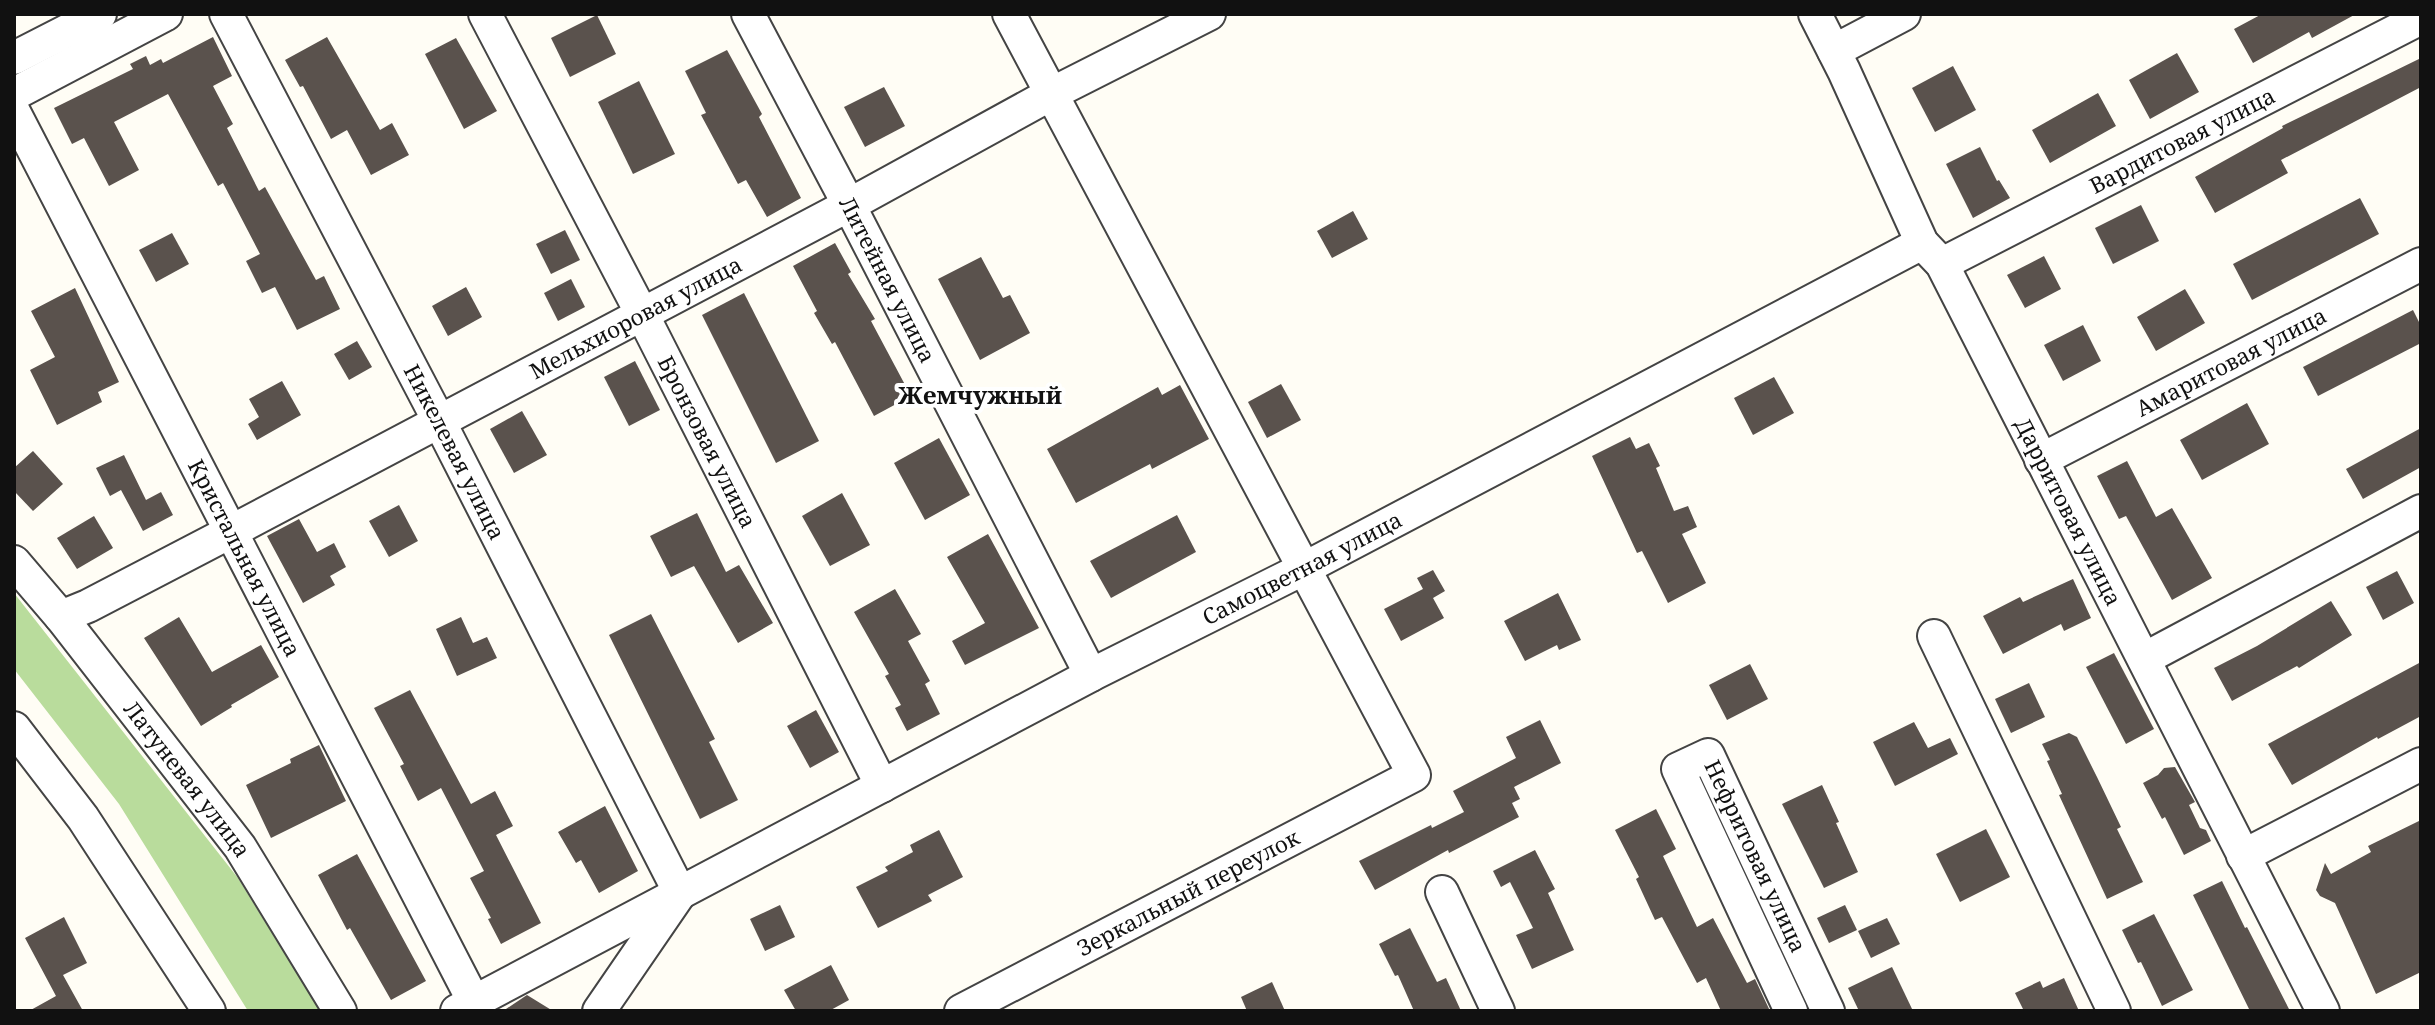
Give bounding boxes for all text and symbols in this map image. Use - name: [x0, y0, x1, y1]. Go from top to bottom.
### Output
- street label: Вардитовая улица: [2084, 80, 2280, 200]
- street label: Литейная улица: [833, 191, 944, 367]
- street label: Мельхиоровая улица: [524, 248, 747, 385]
- street label: Амаритовая улица: [2130, 299, 2331, 423]
- street label: Бронзовая улица: [652, 350, 764, 533]
- street label: Никелевая улица: [398, 359, 513, 544]
- district label: Жемчужный: [898, 378, 1062, 411]
- street label: Дарритовая улица: [2009, 412, 2130, 610]
- street label: Кристальная улица: [182, 454, 309, 661]
- street label: Самоцветная улица: [1197, 504, 1407, 631]
- street label: Латуневая улица: [118, 694, 259, 862]
- street label: Нефритовая улица: [1698, 755, 1814, 957]
- street label: Зеркальный переулок: [1071, 821, 1305, 962]

